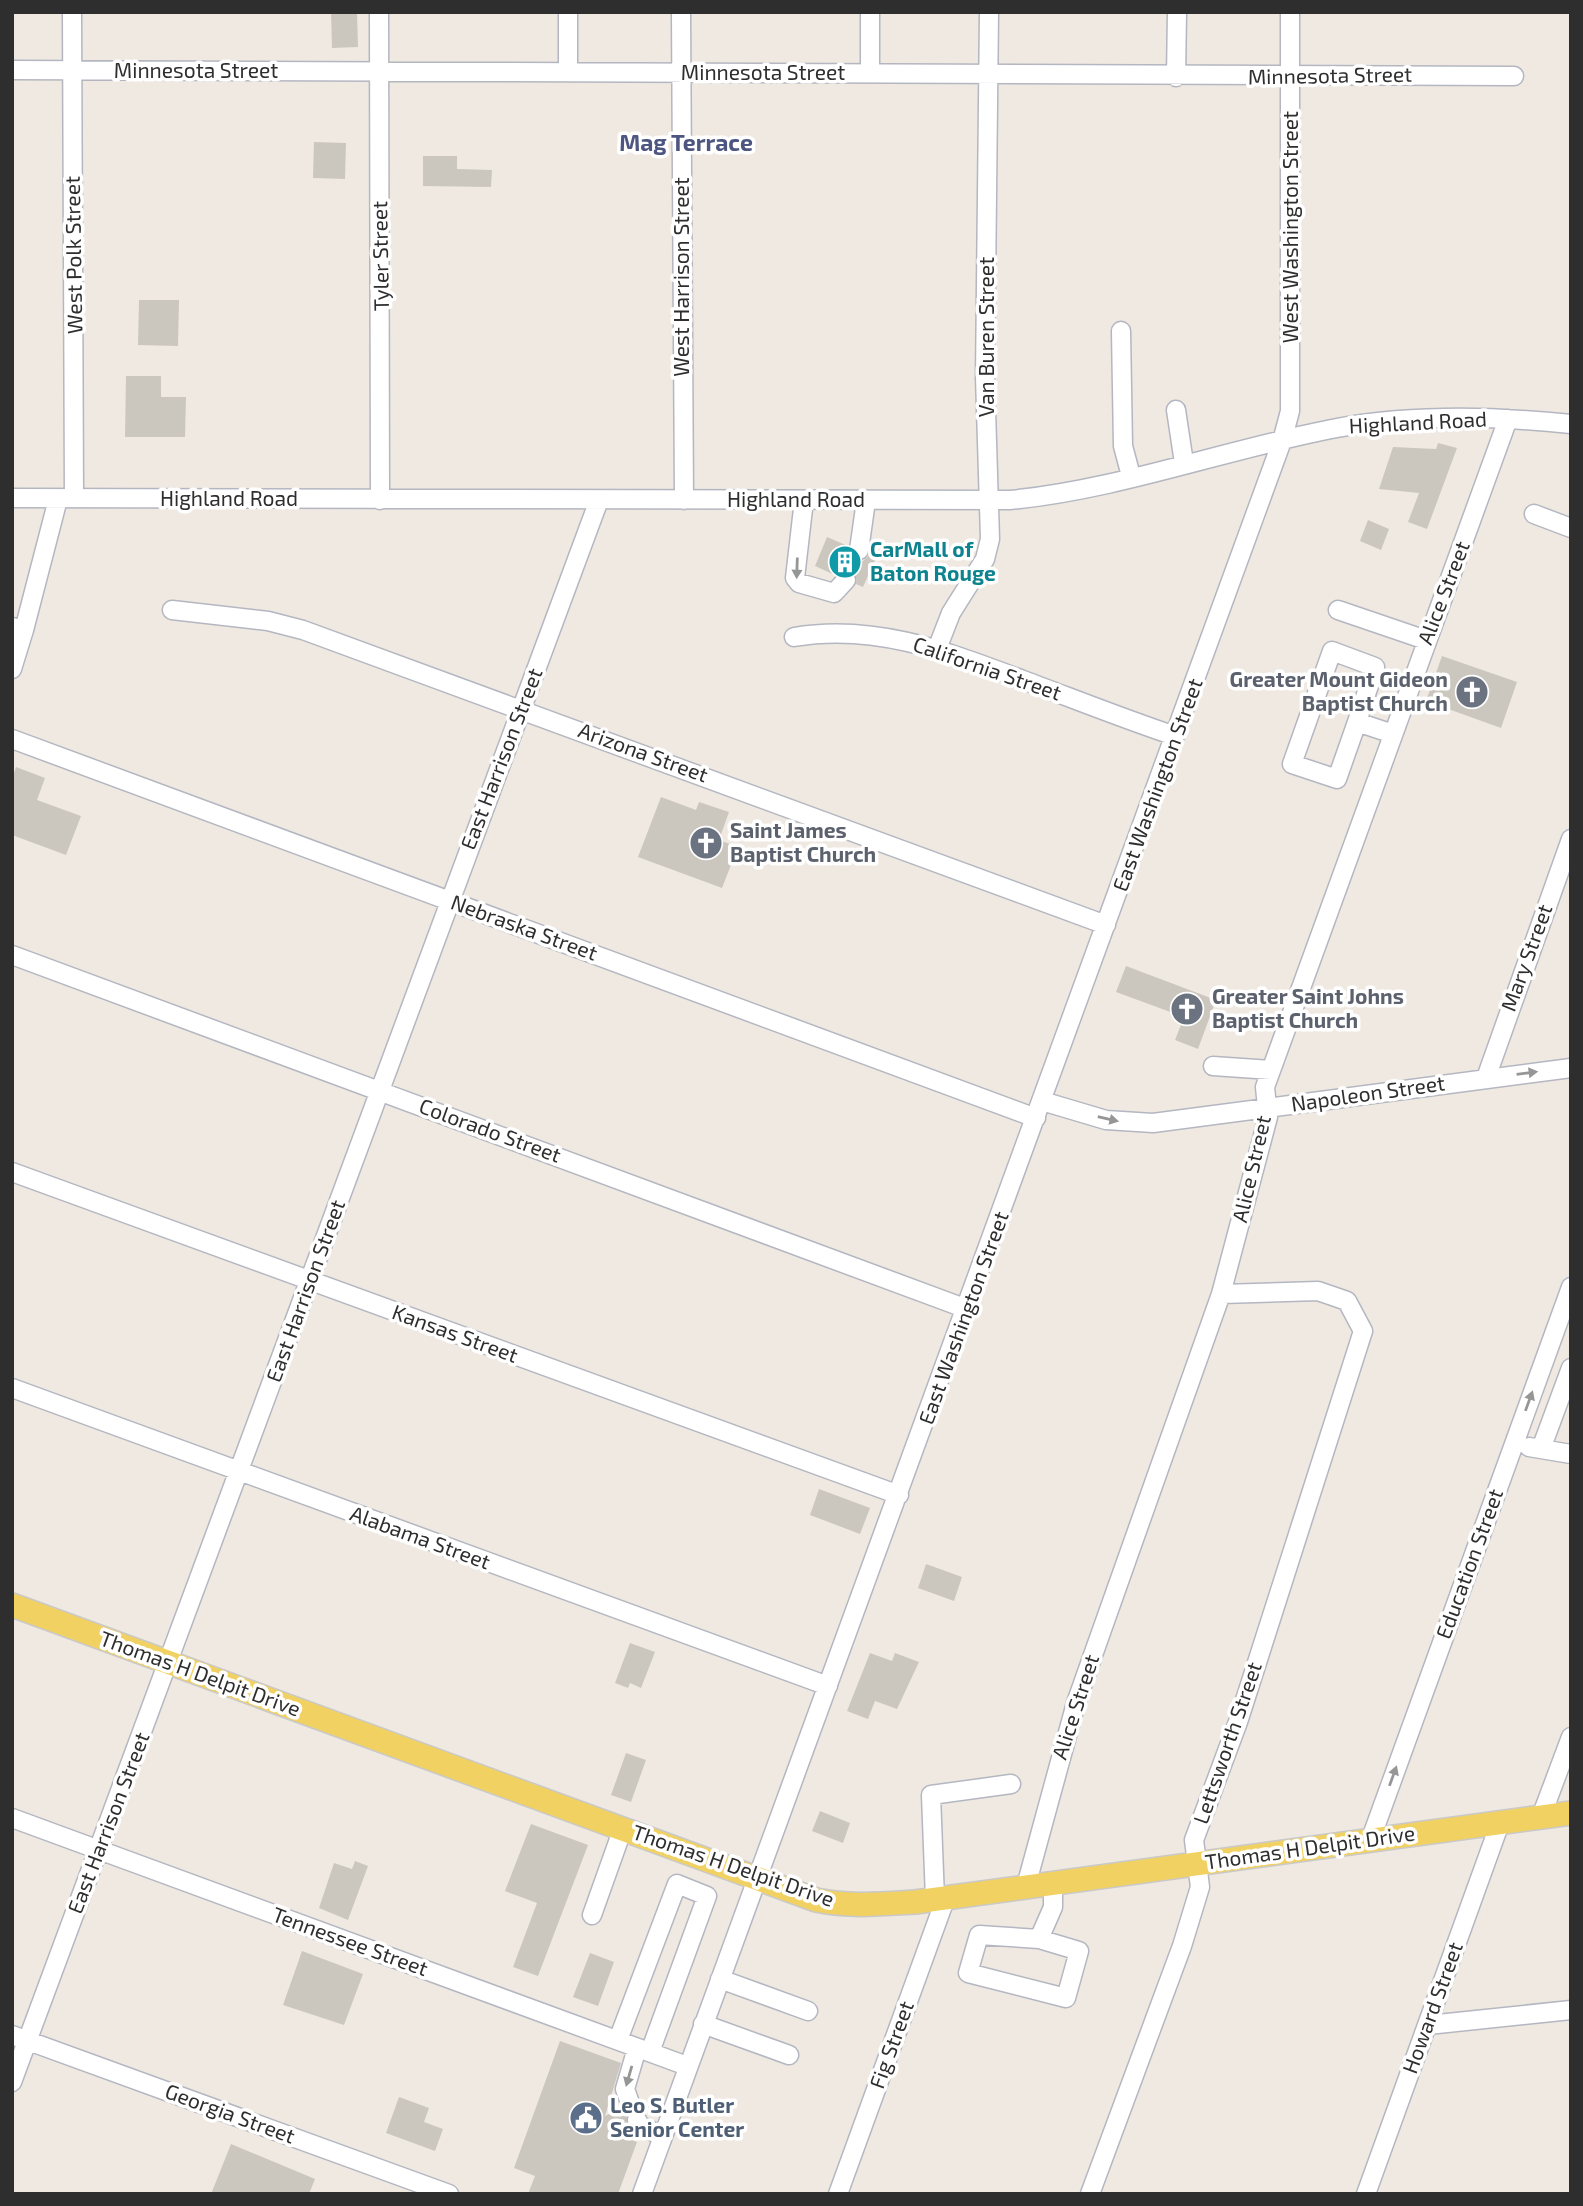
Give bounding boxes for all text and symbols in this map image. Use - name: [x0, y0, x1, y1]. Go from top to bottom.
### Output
- street label: Minnesota Street: [114, 57, 278, 82]
- street label: Minnesota Street: [681, 59, 845, 84]
- street label: Minnesota Street: [1248, 61, 1412, 88]
- street label: West Washington Street: [1277, 111, 1302, 343]
- district label: Mag Terrace: [619, 128, 753, 156]
- street label: West Polk Street: [59, 176, 86, 334]
- street label: West Harrison Street: [668, 177, 693, 377]
- street label: Tyler Street: [366, 201, 393, 311]
- street label: Van Buren Street: [973, 257, 998, 417]
- street label: Highland Road: [1348, 405, 1488, 438]
- street label: Highland Road: [160, 485, 298, 510]
- street label: Highland Road: [727, 486, 865, 511]
- place label: CarMall of Baton Rouge: [870, 536, 996, 585]
- street label: Alice Street: [1411, 537, 1474, 648]
- building icon: CarMall of Baton Rouge: [826, 543, 864, 581]
- one-way arrow: [792, 557, 803, 579]
- street label: California Street: [910, 631, 1065, 705]
- street label: East Harrison Street: [455, 664, 547, 853]
- place label: Greater Mount Gideon Baptist Church: [1230, 666, 1448, 715]
- church icon: Greater Mount Gideon Baptist Church: [1453, 673, 1491, 711]
- street label: East Washington Street: [1106, 675, 1207, 894]
- street label: Arizona Street: [575, 717, 712, 787]
- place label: Saint James Baptist Church: [730, 817, 876, 866]
- church icon: Saint James Baptist Church: [687, 824, 725, 862]
- street label: Nebraska Street: [448, 889, 601, 965]
- street label: Mary Street: [1495, 901, 1557, 1014]
- place label: Greater Saint Johns Baptist Church: [1212, 983, 1404, 1032]
- church icon: Greater Saint Johns Baptist Church: [1168, 990, 1206, 1028]
- one-way arrow: [1516, 1068, 1538, 1079]
- street label: Napoleon Street: [1289, 1069, 1446, 1116]
- street label: Colorado Street: [416, 1092, 565, 1167]
- street label: Alice Street: [1226, 1113, 1275, 1225]
- one-way arrow: [1097, 1114, 1119, 1125]
- street label: East Harrison Street: [260, 1196, 349, 1385]
- street label: East Washington Street: [912, 1208, 1013, 1427]
- street label: Kansas Street: [389, 1298, 522, 1367]
- one-way arrow: [1524, 1391, 1535, 1412]
- street label: Education Street: [1430, 1485, 1507, 1642]
- street label: Alabama Street: [347, 1500, 494, 1574]
- street label: Thomas H Delpit Drive: [97, 1625, 304, 1721]
- street label: Alice Street: [1046, 1651, 1103, 1762]
- street label: Lettsworth Street: [1187, 1658, 1266, 1827]
- street label: East Harrison Street: [62, 1728, 154, 1917]
- one-way arrow: [1388, 1766, 1399, 1787]
- street label: Thomas H Delpit Drive: [629, 1818, 838, 1911]
- street label: Thomas H Delpit Drive: [1203, 1819, 1416, 1874]
- street label: Tennessee Street: [269, 1901, 432, 1980]
- street label: Howard Street: [1396, 1938, 1467, 2077]
- street label: Fig Street: [863, 1997, 918, 2092]
- one-way arrow: [624, 2065, 634, 2086]
- street label: Georgia Street: [162, 2078, 299, 2148]
- place label: Leo S. Butler Senior Center: [610, 2092, 744, 2141]
- public building icon: Leo S. Butler Senior Center: [567, 2099, 605, 2137]

